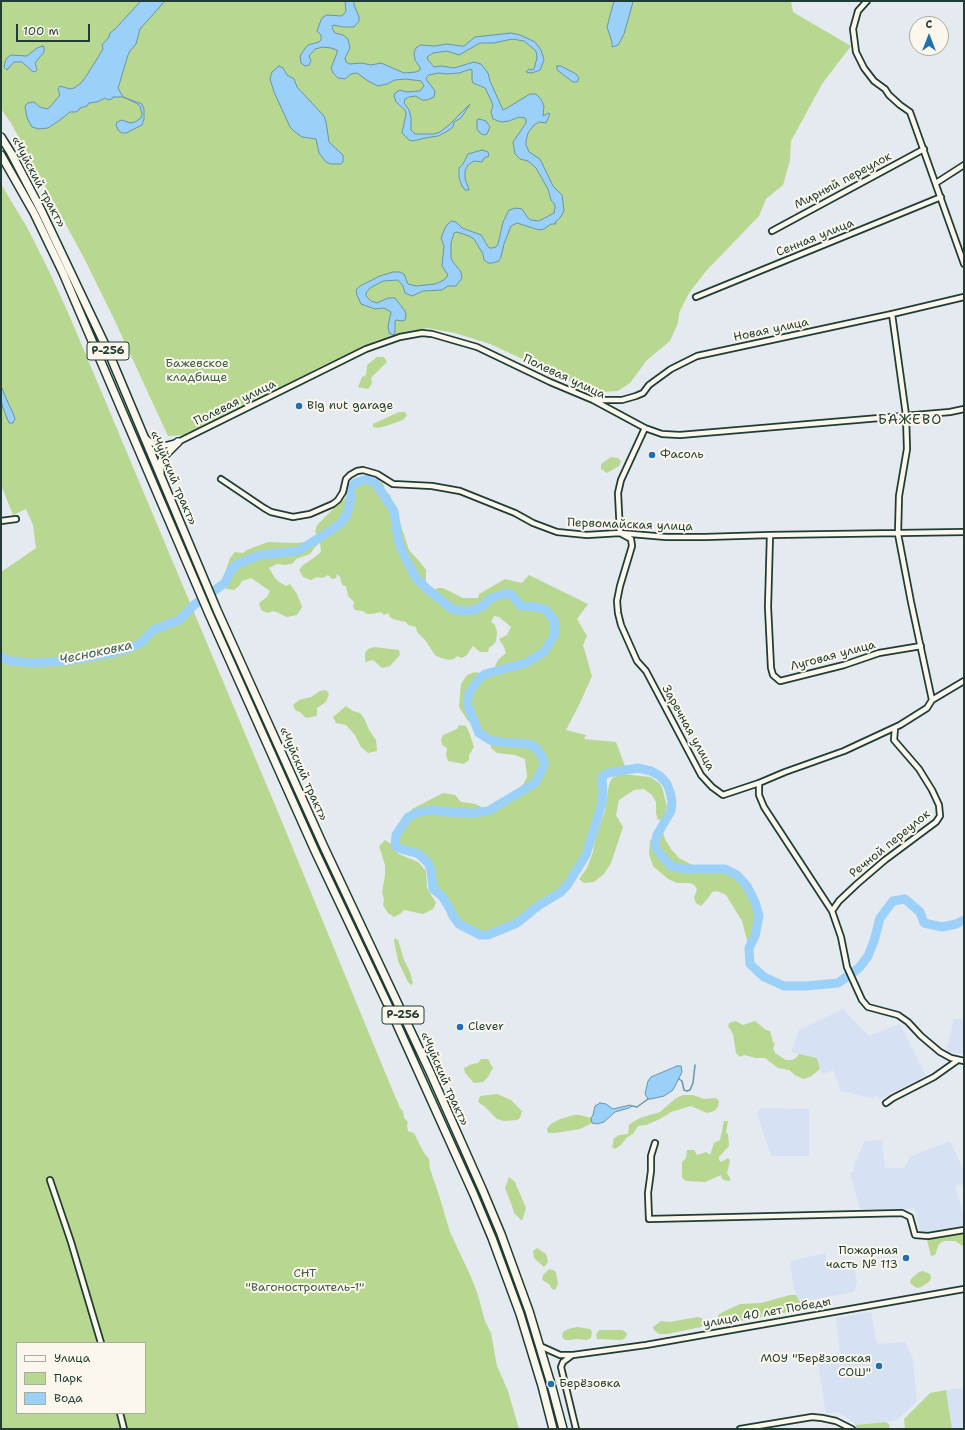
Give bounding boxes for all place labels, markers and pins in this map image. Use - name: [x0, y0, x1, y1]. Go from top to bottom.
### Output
- place label: Big nut garage: [307, 399, 393, 413]
- marker: Big nut garage: [294, 401, 304, 411]
- place label: Фасоль: [660, 448, 704, 462]
- marker: Фасоль: [647, 450, 657, 460]
- place label: Clever: [468, 1020, 504, 1034]
- marker: Clever: [455, 1022, 465, 1032]
- place label: Пожарная часть № 113: [826, 1244, 898, 1272]
- marker: Пожарная часть № 113: [901, 1253, 911, 1263]
- place label: МОУ "Берёзовская СОШ": [760, 1352, 871, 1380]
- marker: МОУ "Берёзовская СОШ": [874, 1361, 884, 1371]
- place label: Берёзовка: [559, 1377, 620, 1391]
- marker: Берёзовка: [546, 1379, 556, 1389]

